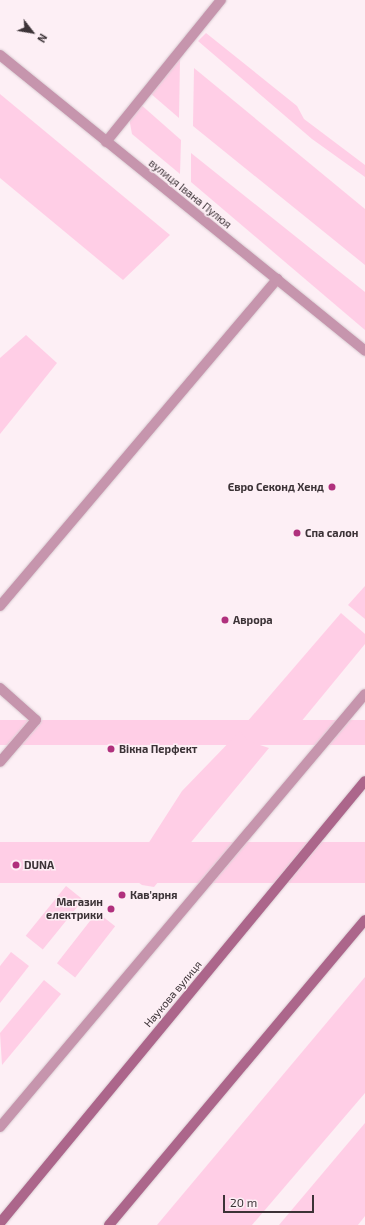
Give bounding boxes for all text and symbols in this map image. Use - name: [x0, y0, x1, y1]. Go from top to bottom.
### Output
- north arrow: [12, 12, 52, 52]
- text: N: [35, 32, 50, 45]
- street label: вулиця Івана Пулюя: [146, 157, 234, 231]
- place label: Євро Секонд Хенд: [228, 480, 324, 494]
- marker: Євро Секонд Хенд: [327, 482, 337, 492]
- place label: Спа салон: [305, 526, 358, 540]
- marker: Спа салон: [292, 528, 302, 538]
- place label: Аврора: [233, 613, 273, 627]
- marker: Аврора: [220, 615, 230, 625]
- place label: Вікна Перфект: [119, 742, 198, 756]
- marker: Вікна Перфект: [106, 744, 116, 754]
- place label: DUNA: [24, 858, 54, 872]
- marker: DUNA: [11, 860, 21, 870]
- place label: Кав'ярня: [130, 888, 177, 902]
- marker: Кав'ярня: [117, 890, 127, 900]
- place label: Магазин електрики: [46, 896, 103, 922]
- marker: Магазин електрики: [106, 904, 116, 914]
- street label: Наукова вулиця: [141, 958, 205, 1030]
- scale bar: [225, 1187, 316, 1213]
- text: 20 m: [230, 1195, 257, 1209]

